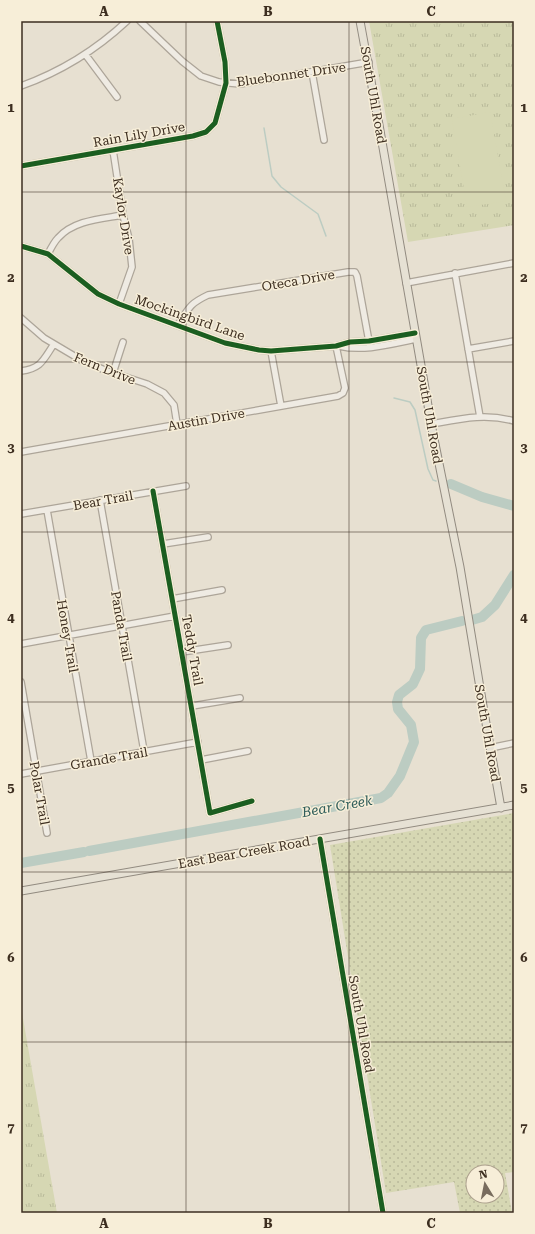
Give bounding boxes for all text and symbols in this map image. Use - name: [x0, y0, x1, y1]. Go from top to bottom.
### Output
- text: A: [99, 4, 109, 19]
- text: B: [263, 4, 273, 19]
- text: C: [426, 4, 436, 19]
- street label: South Uhl Road: [358, 45, 390, 146]
- street label: Bluebonnet Drive: [235, 59, 347, 90]
- text: 1: [7, 100, 15, 115]
- text: 1: [520, 100, 528, 115]
- street label: Rain Lily Drive: [92, 119, 186, 150]
- street label: Kaylor Drive: [110, 176, 137, 256]
- street label: Oteca Drive: [260, 267, 336, 294]
- text: 2: [7, 270, 15, 285]
- text: 2: [520, 270, 528, 285]
- street label: Mockingbird Lane: [133, 292, 247, 343]
- street label: Fern Drive: [72, 349, 138, 388]
- street label: South Uhl Road: [414, 365, 446, 466]
- street label: Austin Drive: [166, 405, 246, 434]
- text: 3: [7, 440, 15, 455]
- text: 3: [520, 440, 528, 455]
- street label: Bear Trail: [72, 488, 134, 513]
- street label: Panda Trail: [108, 590, 135, 662]
- street label: Honey Trail: [54, 598, 81, 674]
- text: 4: [7, 610, 15, 625]
- text: 4: [520, 610, 528, 625]
- street label: Teddy Trail: [179, 613, 206, 687]
- street label: South Uhl Road: [472, 683, 504, 784]
- street label: Grande Trail: [69, 744, 149, 773]
- street label: Polar Trail: [26, 760, 53, 826]
- text: 5: [7, 780, 15, 795]
- text: 5: [520, 780, 528, 795]
- water label: Bear Creek: [299, 792, 374, 820]
- street label: East Bear Creek Road: [177, 833, 312, 871]
- text: 6: [7, 950, 15, 965]
- text: 6: [520, 950, 528, 965]
- street label: South Uhl Road: [346, 974, 378, 1075]
- text: 7: [7, 1120, 15, 1135]
- text: 7: [520, 1120, 528, 1135]
- north arrow: [465, 1164, 505, 1204]
- text: N: [478, 1167, 489, 1182]
- text: A: [99, 1216, 109, 1231]
- text: B: [263, 1216, 273, 1231]
- text: C: [426, 1216, 436, 1231]

